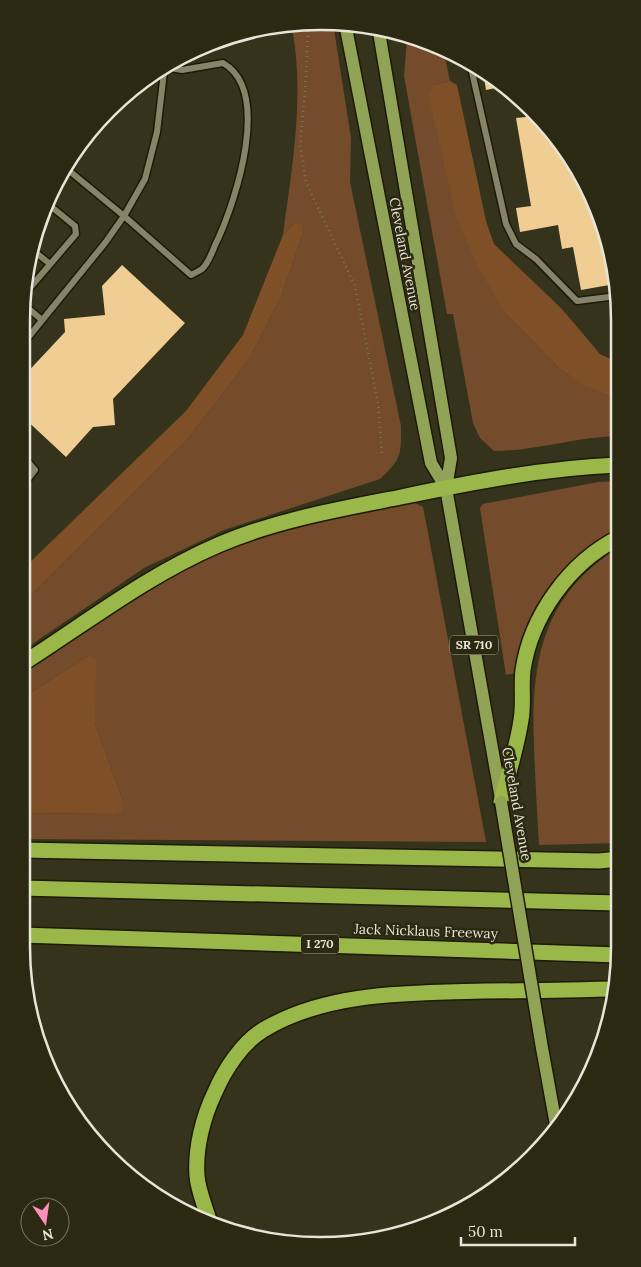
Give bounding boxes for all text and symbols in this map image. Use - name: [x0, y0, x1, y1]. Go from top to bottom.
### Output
- street label: Cleveland Avenue: [385, 196, 425, 312]
- road number: SR 710: [450, 636, 498, 654]
- street label: Cleveland Avenue: [498, 746, 536, 862]
- street label: Jack Nicklaus Freeway: [353, 919, 499, 943]
- road number: I 270: [301, 934, 339, 954]
- north arrow: [20, 1197, 70, 1247]
- scale bar: [461, 1214, 575, 1246]
- text: 50 m: [468, 1222, 503, 1241]
- text: N: [40, 1225, 55, 1245]

